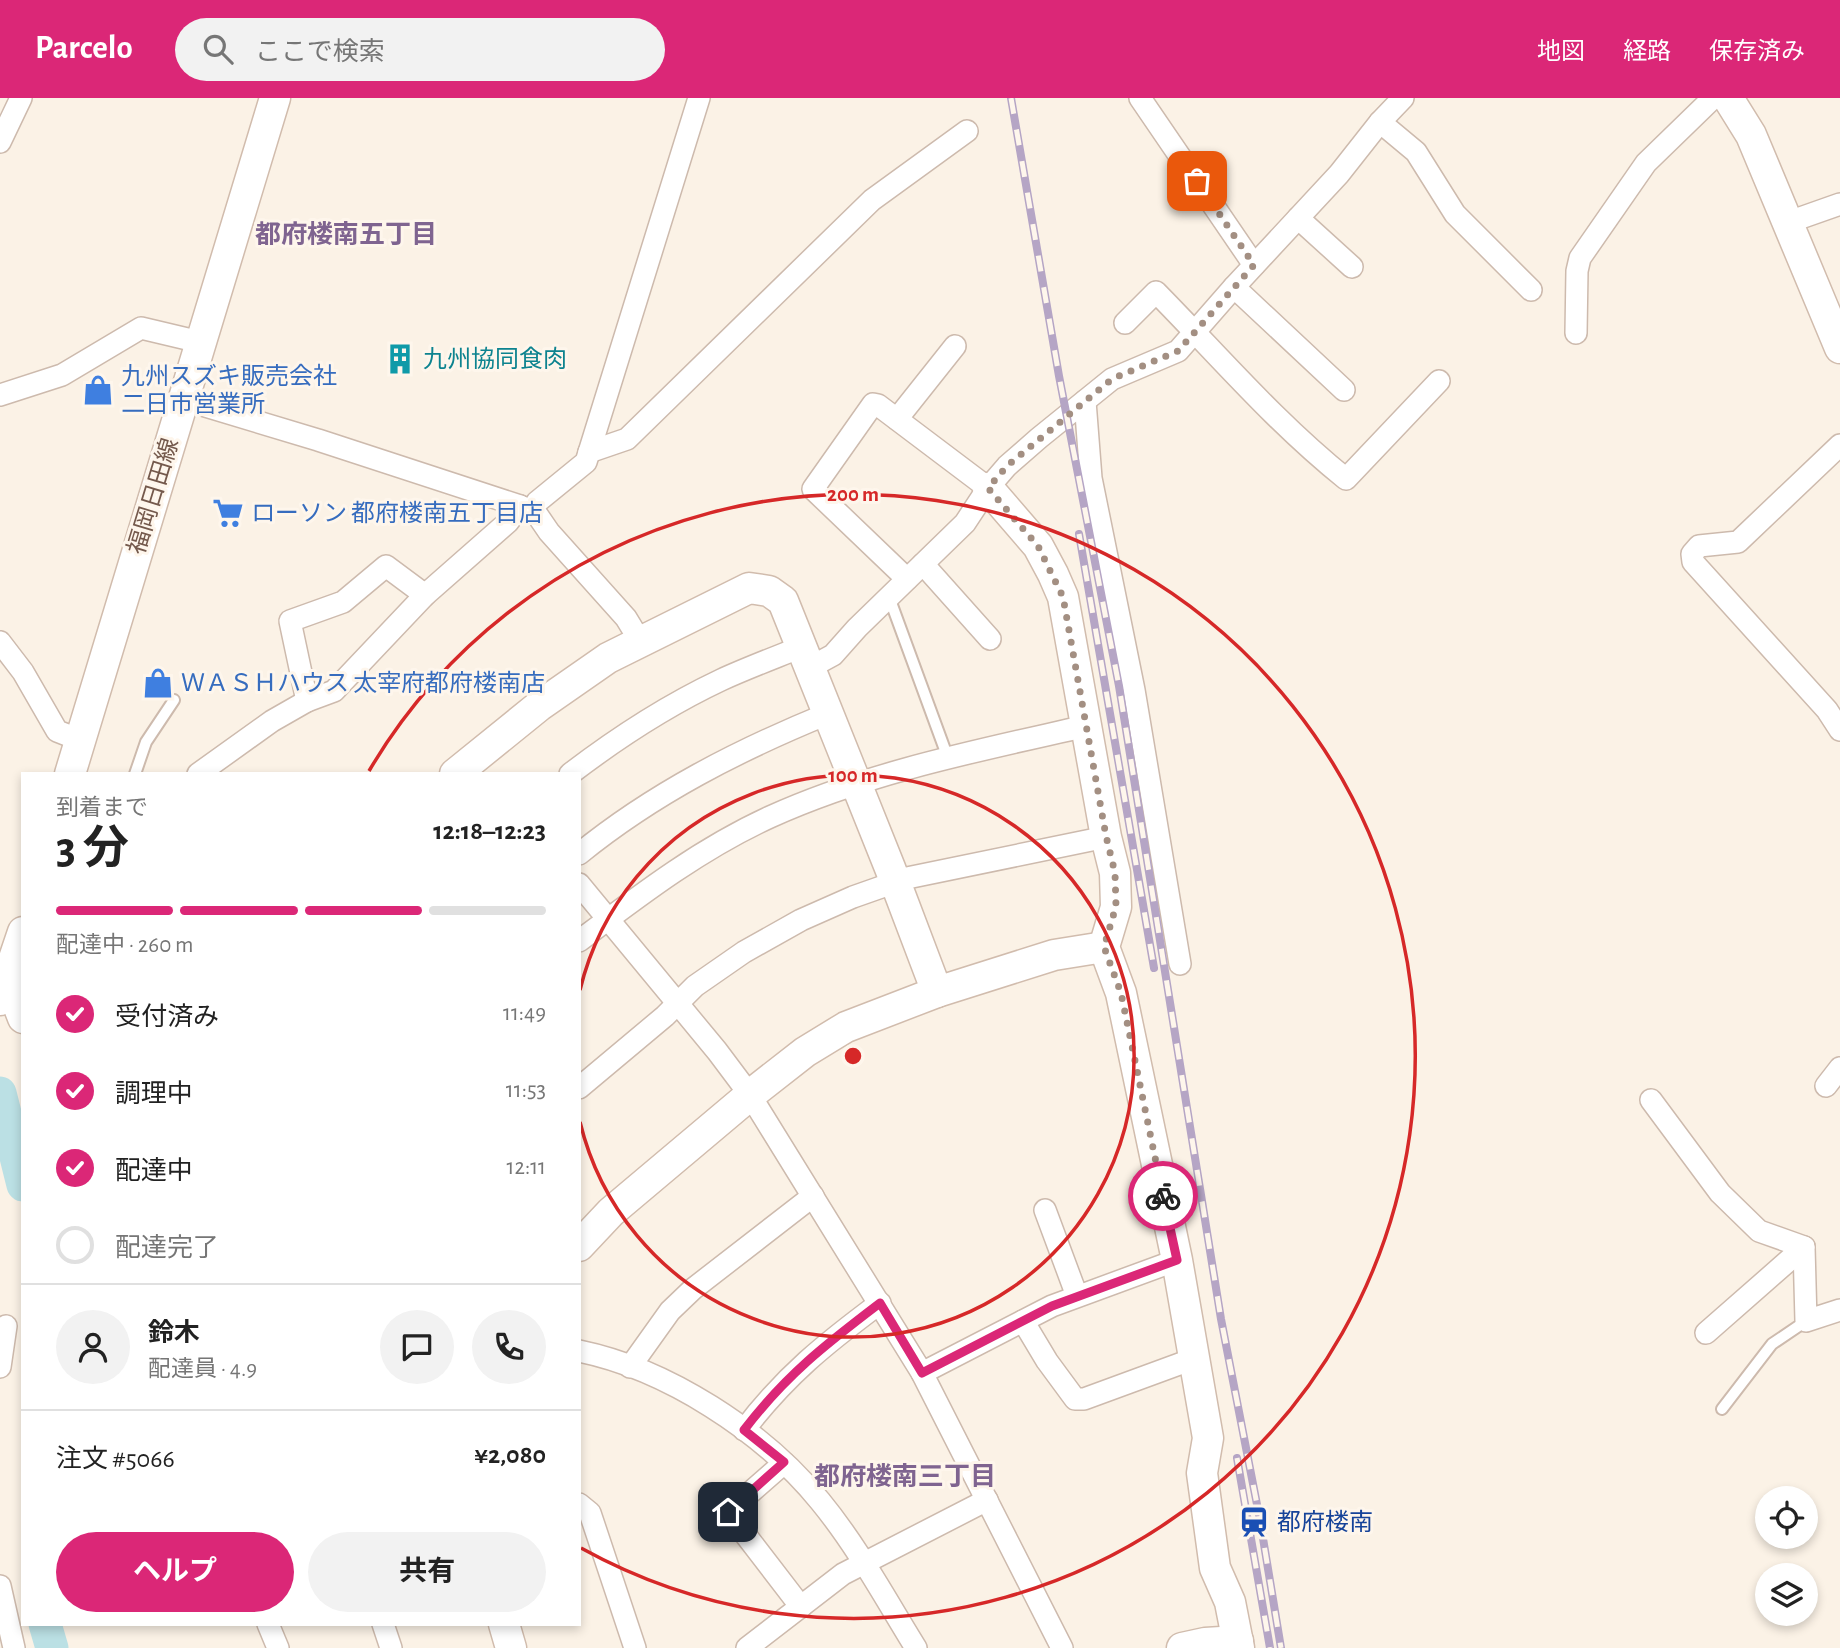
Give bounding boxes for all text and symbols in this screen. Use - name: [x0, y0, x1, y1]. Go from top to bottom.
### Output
- search box: [175, 18, 665, 81]
- icon: search: [199, 30, 237, 68]
- text: Parcelo: [35, 32, 133, 65]
- text: ここで検索: [255, 39, 385, 65]
- text: 地図: [1537, 40, 1585, 64]
- text: 経路: [1623, 40, 1671, 64]
- text: 保存済み: [1709, 40, 1805, 64]
- pin: [1167, 151, 1227, 211]
- icon: bag: [1178, 162, 1216, 200]
- district label: 都府楼南五丁目: [255, 220, 437, 248]
- building icon: 九州協同食肉: [383, 342, 417, 376]
- place label: 九州協同食肉: [423, 346, 567, 372]
- place label: 九州スズキ販売会社 二日市営業所: [121, 363, 337, 417]
- shop icon: 九州スズキ販売会社 二日市営業所: [81, 373, 115, 407]
- street label: 福岡日田線: [123, 435, 183, 557]
- text: 200 m: [827, 484, 879, 505]
- supermarket icon: ローソン 都府楼南五丁目店: [211, 496, 245, 530]
- place label: ローソン 都府楼南五丁目店: [251, 500, 543, 526]
- shop icon: ＷＡＳＨハウス 太宰府都府楼南店: [141, 666, 175, 700]
- place label: ＷＡＳＨハウス 太宰府都府楼南店: [181, 670, 545, 696]
- text: 100 m: [828, 765, 878, 786]
- text: 到着まで: [56, 797, 148, 820]
- text: 12:18–12:23: [433, 818, 546, 844]
- text: 3 分: [56, 826, 129, 872]
- text: 配達中 · 260 m: [56, 934, 193, 957]
- icon: check: [56, 995, 94, 1033]
- text: 11:49: [503, 1002, 546, 1025]
- text: 受付済み: [115, 1004, 219, 1030]
- centre of rings: [841, 1044, 865, 1068]
- icon: check: [56, 1072, 94, 1110]
- text: 11:53: [506, 1079, 546, 1102]
- text: 調理中: [115, 1081, 193, 1107]
- icon: check: [56, 1149, 94, 1187]
- text: 12:11: [507, 1156, 546, 1179]
- text: 配達中: [115, 1158, 193, 1184]
- courier: [1128, 1161, 1198, 1231]
- icon: bike: [1144, 1177, 1182, 1215]
- text: 配達完了: [115, 1235, 219, 1261]
- button: person: [56, 1310, 130, 1384]
- button: chat: [380, 1310, 454, 1384]
- button: phone: [472, 1310, 546, 1384]
- text: 鈴木: [148, 1320, 200, 1346]
- text: 配達員 · 4.9: [148, 1358, 257, 1381]
- text: ¥2,080: [474, 1442, 546, 1468]
- text: 注文 #5066: [56, 1446, 175, 1472]
- district label: 都府楼南三丁目: [814, 1462, 996, 1490]
- pin: [698, 1482, 758, 1542]
- map controls: [1755, 1486, 1818, 1626]
- button: locate: [1755, 1486, 1818, 1549]
- icon: home: [709, 1493, 747, 1531]
- station icon: 都府楼南: [1237, 1505, 1271, 1539]
- place label: 都府楼南: [1277, 1509, 1373, 1535]
- button: ヘルプ: [56, 1532, 294, 1612]
- button: 共有: [308, 1532, 546, 1612]
- button: layers: [1755, 1563, 1818, 1626]

